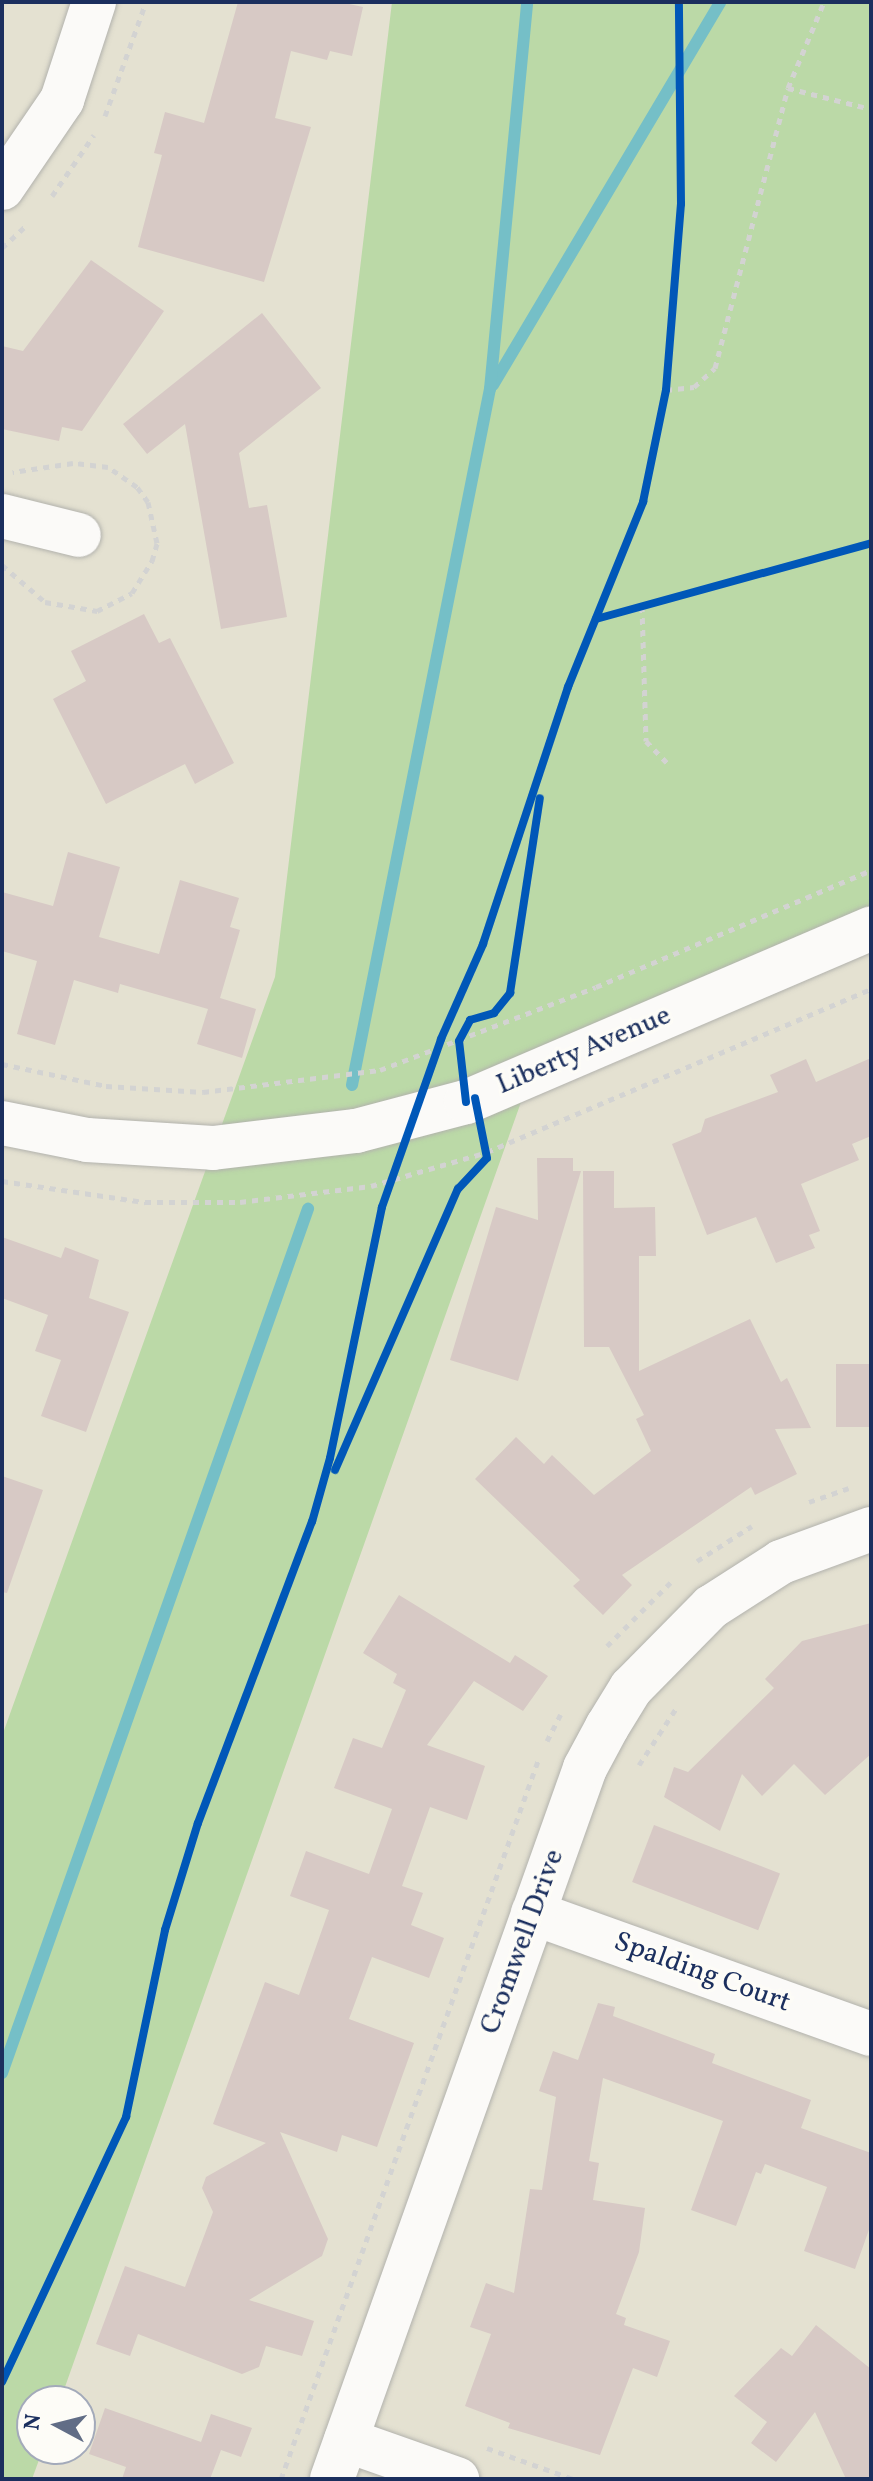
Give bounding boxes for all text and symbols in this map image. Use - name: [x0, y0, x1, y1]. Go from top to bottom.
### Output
- street label: Liberty Avenue: [492, 999, 676, 1103]
- street label: Cromwell Drive: [474, 1845, 572, 2039]
- street label: Spalding Court: [609, 1926, 795, 2020]
- north arrow: [16, 2385, 96, 2465]
- text: N: [17, 2412, 50, 2432]

